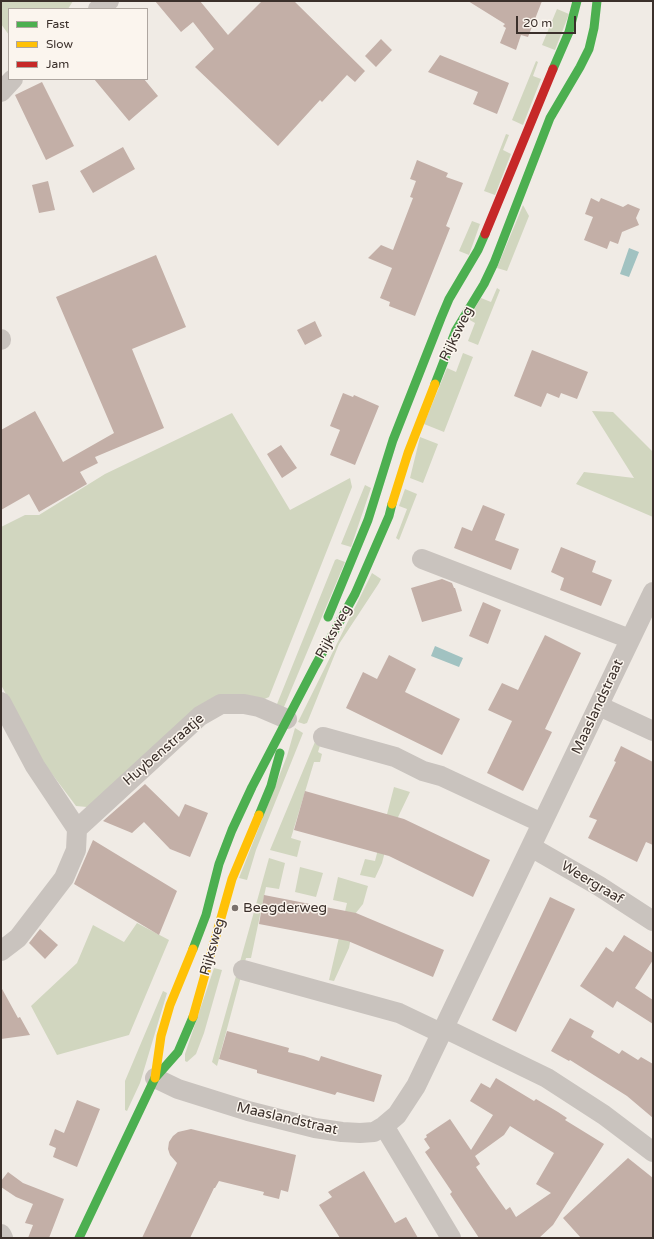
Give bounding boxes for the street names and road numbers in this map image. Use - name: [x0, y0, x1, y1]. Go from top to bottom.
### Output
- street label: Rijksweg: [437, 304, 477, 364]
- street label: Rijksweg: [312, 602, 356, 662]
- street label: Maaslandstraat: [569, 657, 627, 757]
- street label: Huybenstraatje: [120, 710, 208, 790]
- street label: Weergraaf: [558, 858, 626, 908]
- street label: Rijksweg: [197, 916, 229, 978]
- street label: Maaslandstraat: [235, 1099, 339, 1139]

